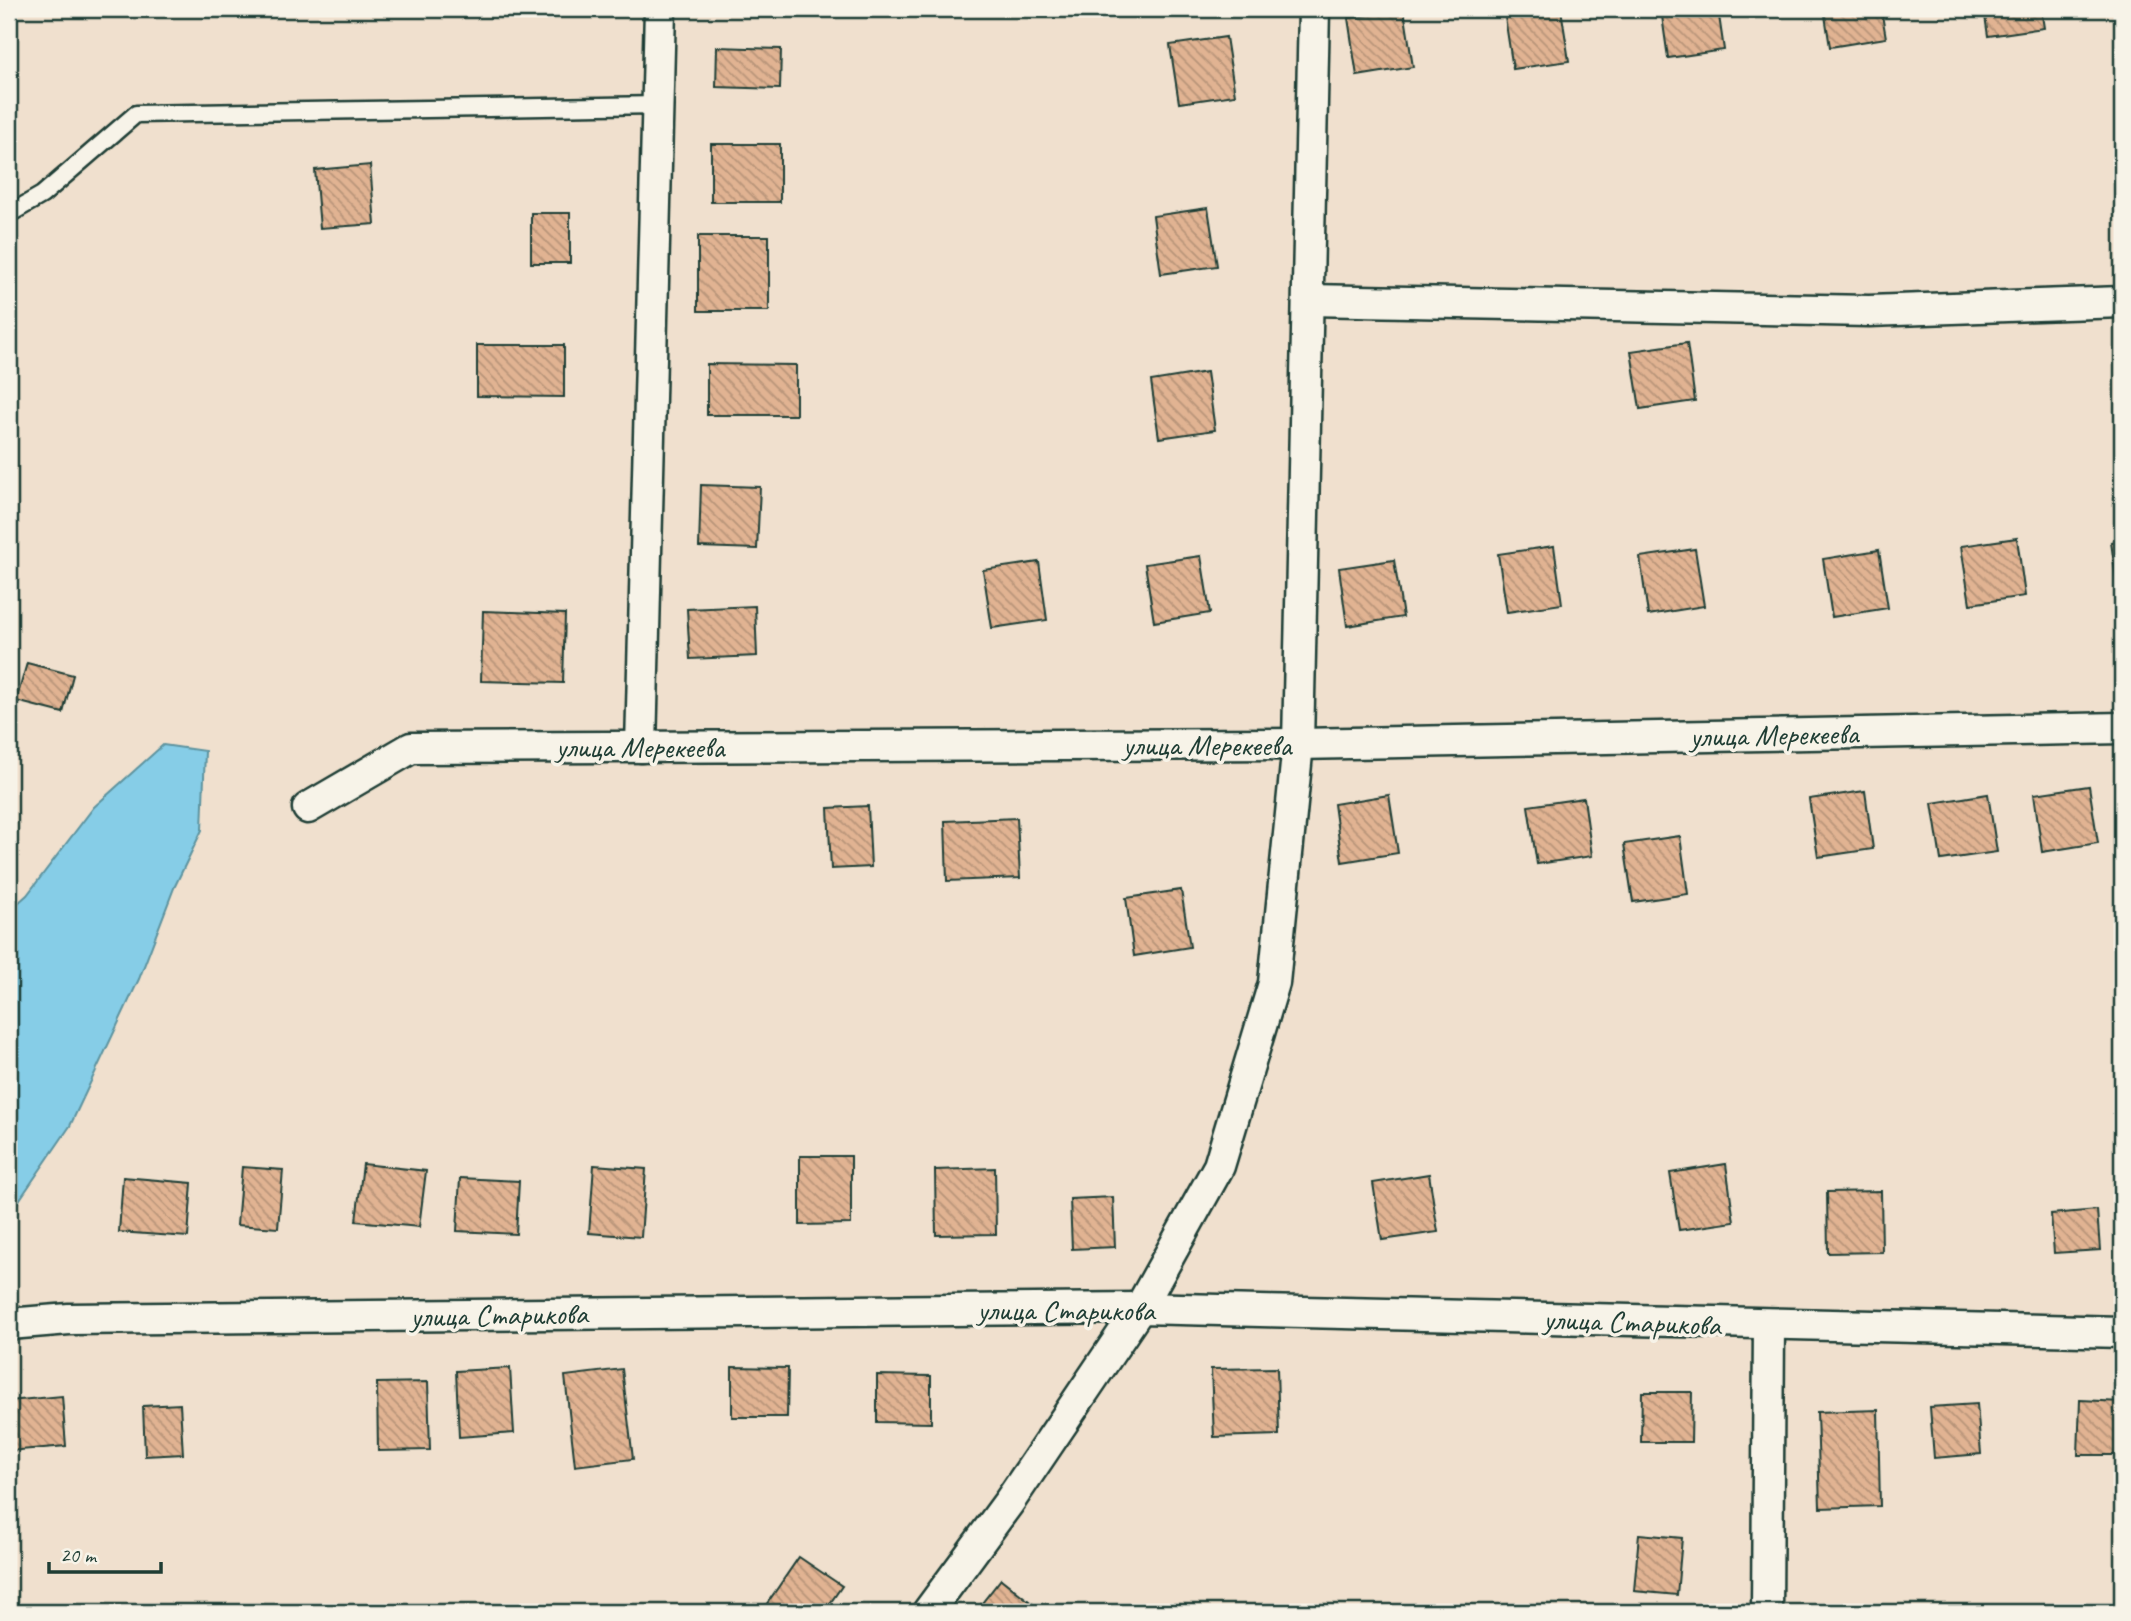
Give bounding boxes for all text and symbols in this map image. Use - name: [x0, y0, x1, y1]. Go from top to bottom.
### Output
- street label: улица Мерекеева: [1687, 714, 1861, 756]
- street label: улица Мерекеева: [1121, 726, 1293, 764]
- street label: улица Мерекеева: [554, 728, 726, 766]
- street label: улица Старикова: [975, 1291, 1157, 1329]
- street label: улица Старикова: [408, 1294, 590, 1336]
- street label: улица Старикова: [1541, 1300, 1723, 1344]
- scale bar: [49, 1530, 161, 1574]
- text: 20 m: [60, 1542, 98, 1568]

